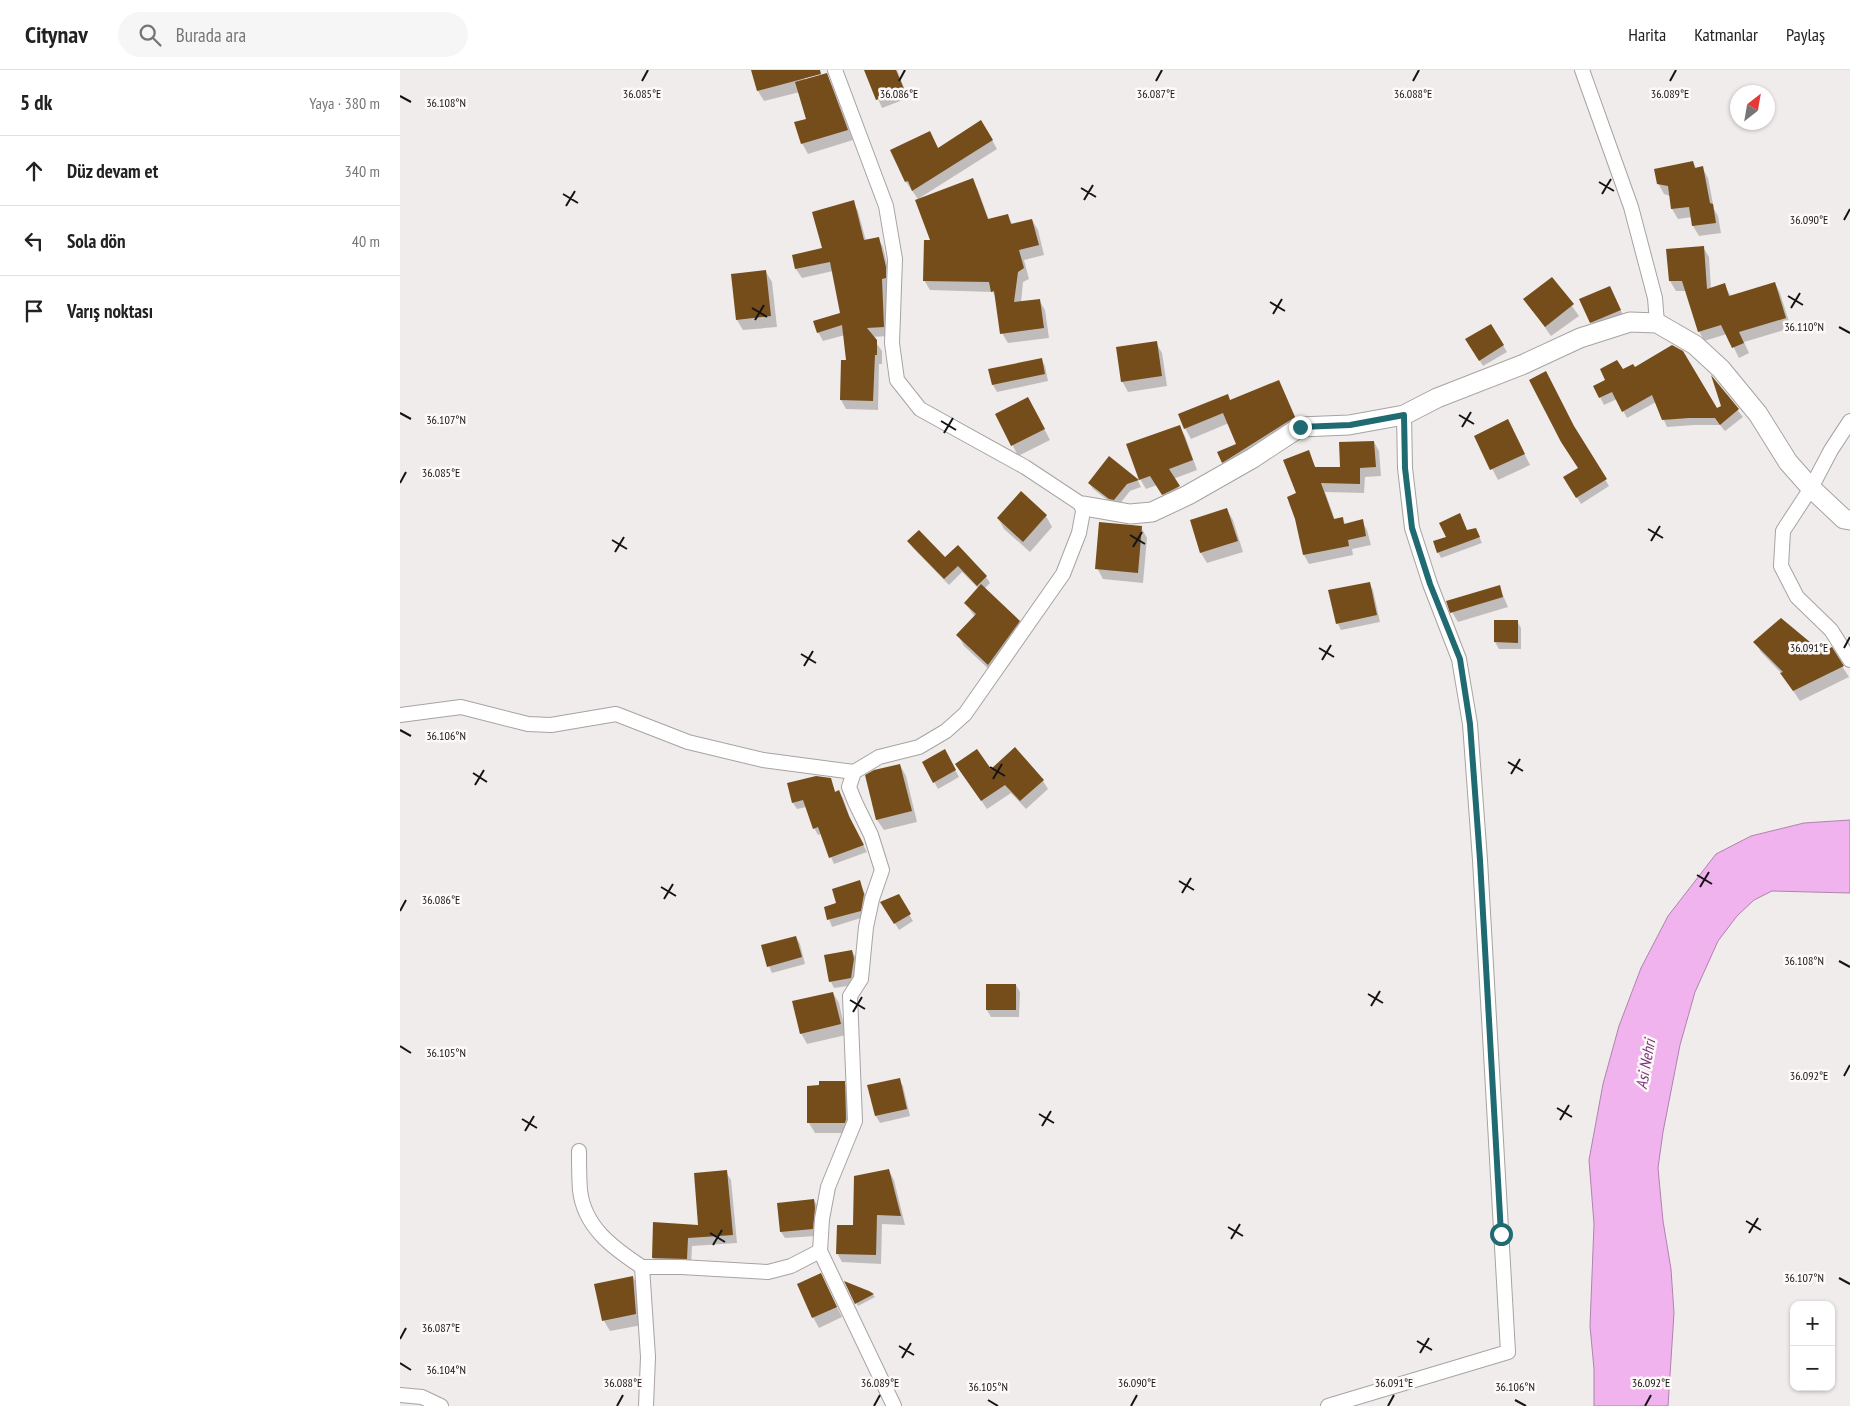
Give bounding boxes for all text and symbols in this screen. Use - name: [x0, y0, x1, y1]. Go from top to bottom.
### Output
- search box: [118, 12, 468, 57]
- text: Citynav: [25, 19, 88, 50]
- icon: search: [136, 21, 164, 49]
- text: Burada ara: [176, 23, 246, 47]
- text: Harita: [1628, 23, 1666, 46]
- text: Katmanlar: [1694, 23, 1758, 46]
- text: Paylaş: [1786, 23, 1825, 46]
- north arrow: [1730, 85, 1775, 130]
- text: 36.085°E: [623, 86, 661, 101]
- text: 36.086°E: [880, 86, 918, 101]
- text: 36.087°E: [1137, 86, 1175, 101]
- text: 36.088°E: [1394, 86, 1432, 101]
- text: 36.089°E: [1651, 86, 1689, 101]
- text: 5 dk: [20, 89, 52, 116]
- text: Yaya · 380 m: [309, 93, 380, 113]
- text: 36.108°N: [426, 95, 466, 110]
- icon: ahead: [20, 157, 48, 185]
- text: Düz devam et: [67, 159, 158, 183]
- text: 340 m: [345, 161, 380, 181]
- text: 36.090°E: [1790, 212, 1828, 227]
- icon: left: [20, 227, 48, 255]
- text: Sola dön: [67, 229, 126, 253]
- text: 40 m: [352, 231, 380, 251]
- icon: arrive: [20, 297, 48, 325]
- text: Varış noktası: [67, 299, 153, 323]
- text: 36.110°N: [1784, 319, 1824, 334]
- text: 36.107°N: [426, 412, 466, 427]
- route end: [1289, 416, 1312, 439]
- text: 36.085°E: [422, 465, 460, 480]
- text: 36.091°E: [1790, 640, 1828, 655]
- text: 36.106°N: [426, 728, 466, 743]
- text: 36.086°E: [422, 892, 460, 907]
- text: 36.108°N: [1784, 953, 1824, 968]
- water label: Asi Nehri: [1631, 1035, 1660, 1090]
- text: 36.105°N: [426, 1045, 466, 1060]
- text: 36.092°E: [1790, 1068, 1828, 1083]
- route start: [1490, 1223, 1513, 1246]
- text: 36.107°N: [1784, 1270, 1824, 1285]
- map controls: [1790, 1301, 1835, 1391]
- button: +: [1790, 1301, 1835, 1346]
- text: 36.087°E: [422, 1320, 460, 1335]
- button: −: [1790, 1346, 1835, 1391]
- text: 36.104°N: [426, 1362, 466, 1377]
- text: 36.088°E: [604, 1375, 642, 1390]
- text: 36.089°E: [861, 1375, 899, 1390]
- text: 36.090°E: [1118, 1375, 1156, 1390]
- text: 36.091°E: [1375, 1375, 1413, 1390]
- text: 36.092°E: [1632, 1375, 1670, 1390]
- text: 36.105°N: [968, 1379, 1008, 1394]
- text: 36.106°N: [1495, 1379, 1535, 1394]

